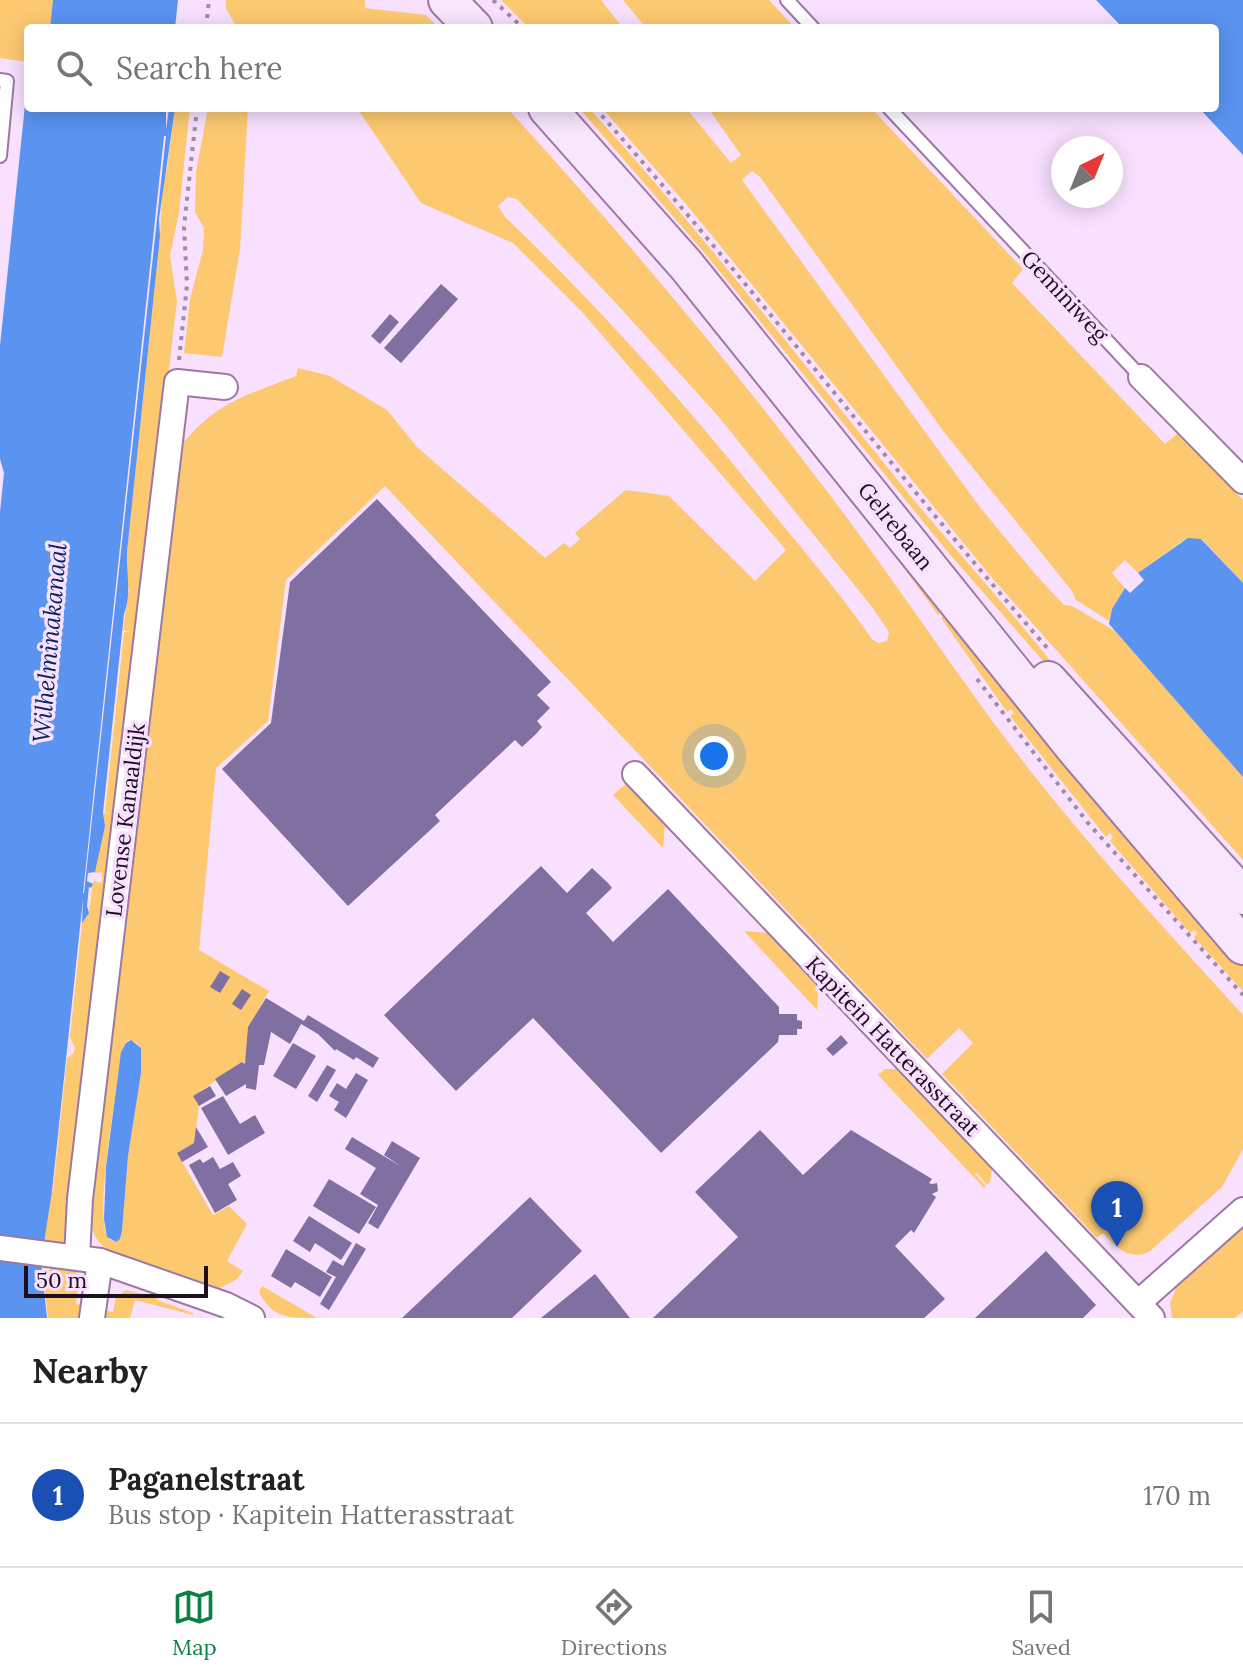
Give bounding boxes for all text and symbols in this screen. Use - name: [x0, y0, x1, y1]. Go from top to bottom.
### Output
- search box: [24, 24, 1219, 112]
- icon: search: [52, 46, 96, 90]
- text: Search here: [116, 49, 283, 87]
- north arrow: [1051, 136, 1123, 208]
- street label: Geminiweg: [1015, 244, 1115, 348]
- street label: Gelrebaan: [852, 476, 940, 576]
- water label: Wilhelminakanaal: [25, 542, 74, 744]
- street label: Lovense Kanaaldijk: [99, 721, 151, 918]
- your location: [694, 736, 734, 776]
- street label: Kapitein Hatterasstraat: [800, 950, 986, 1142]
- pin: 1: [1091, 1181, 1143, 1247]
- scale bar: [24, 1262, 208, 1298]
- text: 50 m: [36, 1266, 87, 1294]
- text: Nearby: [32, 1349, 148, 1392]
- text: Paganelstraat: [108, 1460, 304, 1498]
- text: 1: [53, 1479, 63, 1512]
- text: 170 m: [1143, 1479, 1211, 1512]
- text: Bus stop · Kapitein Hatterasstraat: [108, 1498, 514, 1531]
- tab: Map: [172, 1585, 217, 1661]
- tab: Directions: [561, 1585, 667, 1661]
- tab: Saved: [1011, 1585, 1071, 1661]

